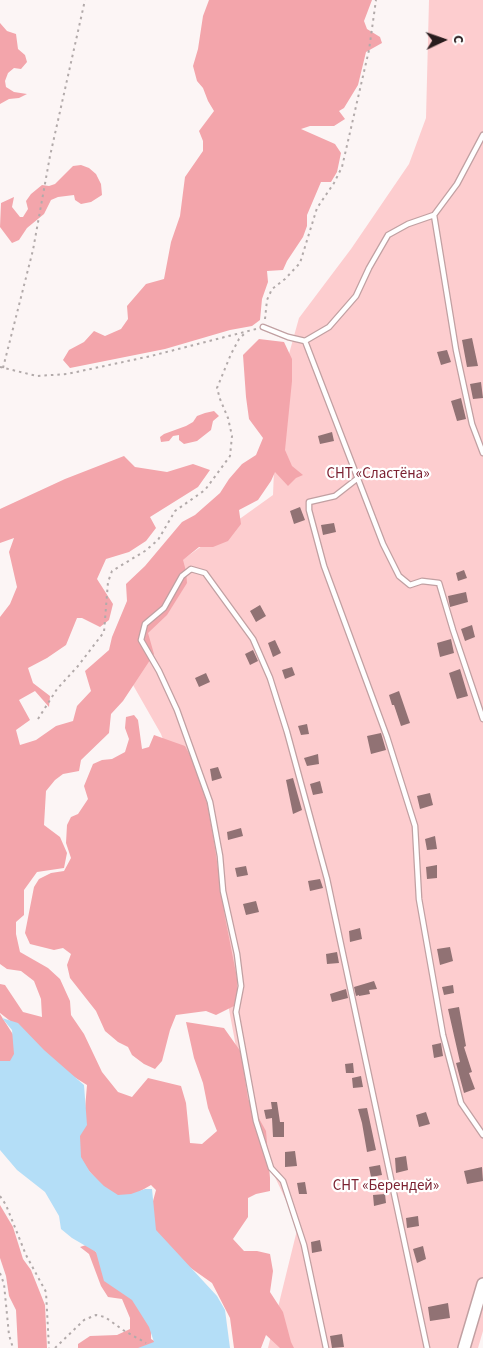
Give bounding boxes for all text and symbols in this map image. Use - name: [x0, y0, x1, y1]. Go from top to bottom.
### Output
- north arrow: [418, 15, 468, 65]
- text: С: [448, 35, 468, 44]
- park label: СНТ «Сластёна»: [326, 466, 430, 484]
- park label: СНТ «Берендей»: [333, 1178, 439, 1196]

